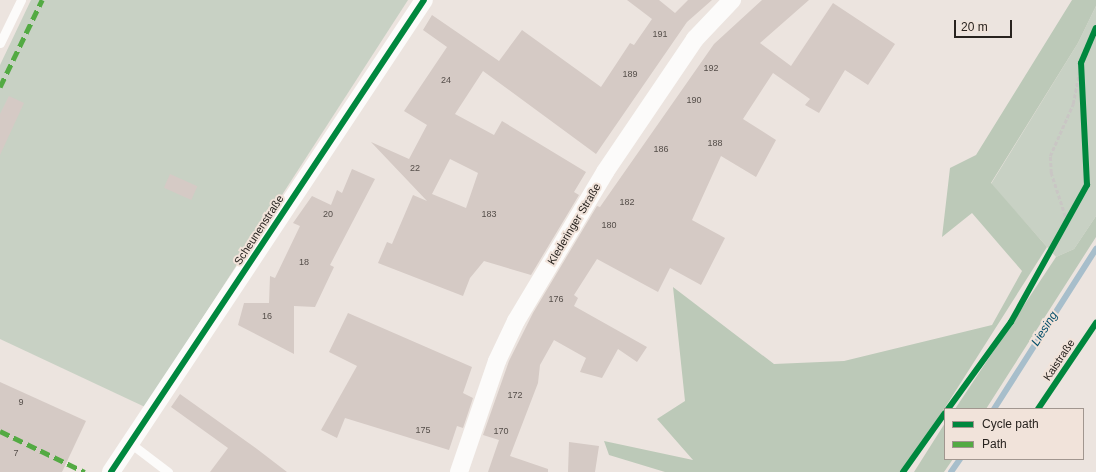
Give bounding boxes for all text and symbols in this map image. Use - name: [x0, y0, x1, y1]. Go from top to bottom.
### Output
- scale bar: [956, 12, 1014, 38]
- text: 20 m: [961, 20, 988, 34]
- house number: 191: [652, 29, 668, 39]
- house number: 192: [703, 63, 719, 73]
- house number: 189: [622, 69, 638, 79]
- house number: 24: [441, 75, 451, 85]
- house number: 190: [686, 95, 702, 105]
- house number: 188: [707, 138, 723, 148]
- house number: 186: [653, 144, 669, 154]
- house number: 22: [410, 163, 420, 173]
- street label: Klederinger Straße: [545, 181, 603, 267]
- street label: Scheunenstraße: [231, 193, 287, 267]
- house number: 182: [619, 197, 635, 207]
- house number: 20: [323, 209, 333, 219]
- house number: 183: [481, 209, 497, 219]
- house number: 180: [601, 220, 617, 230]
- house number: 18: [299, 257, 309, 267]
- house number: 176: [548, 294, 564, 304]
- water label: Liesing: [1029, 309, 1061, 349]
- house number: 16: [262, 311, 272, 321]
- street label: Kaistraße: [1040, 337, 1078, 383]
- house number: 172: [507, 390, 523, 400]
- house number: 9: [18, 397, 24, 407]
- legend: [944, 408, 1084, 460]
- text: Cycle path: [982, 417, 1039, 431]
- house number: 175: [415, 425, 431, 435]
- house number: 170: [493, 426, 509, 436]
- text: Path: [982, 437, 1007, 451]
- house number: 7: [13, 448, 19, 458]

